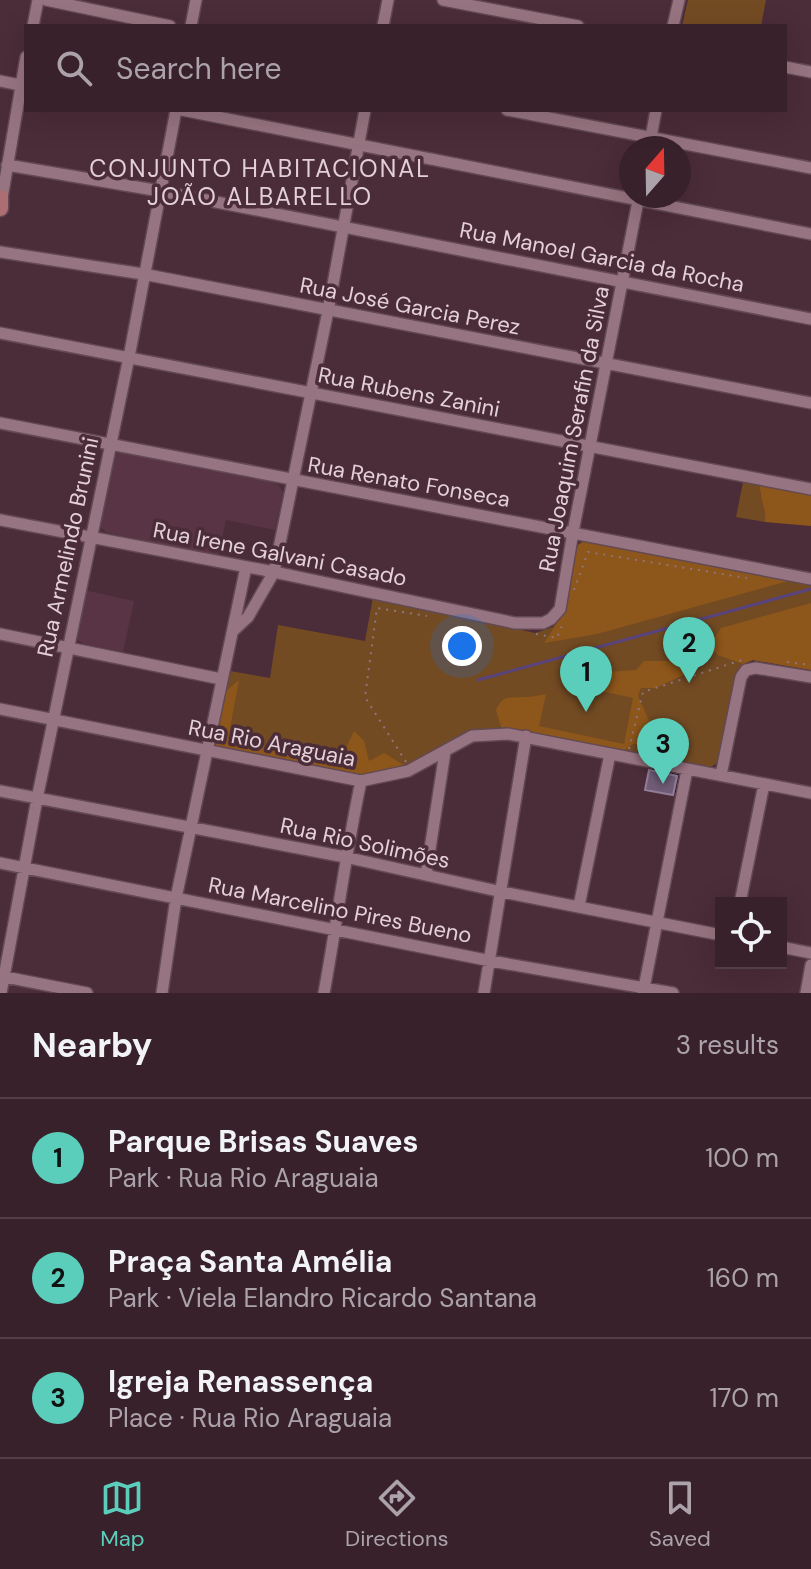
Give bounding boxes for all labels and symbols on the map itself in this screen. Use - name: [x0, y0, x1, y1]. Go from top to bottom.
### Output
- north arrow: [619, 136, 691, 208]
- district label: CONJUNTO HABITACIONAL JOÃO ALBARELLO: [89, 153, 431, 212]
- street label: Rua Manoel Garcia da Rocha: [457, 215, 747, 299]
- street label: Rua José Garcia Perez: [297, 270, 523, 342]
- street label: Rua Joaquim Serafin da Silva: [532, 284, 616, 574]
- street label: Rua Rubens Zanini: [316, 360, 502, 424]
- street label: Rua Armelindo Brunini: [31, 435, 105, 659]
- street label: Rua Renato Fonseca: [306, 450, 512, 514]
- street label: Rua Irene Galvani Casado: [151, 515, 409, 593]
- pin: 2: [663, 617, 715, 683]
- your location: [442, 626, 482, 666]
- pin: 1: [560, 646, 612, 712]
- street label: Rua Rio Araguaia: [186, 713, 358, 773]
- pin: 3: [637, 718, 689, 784]
- street label: Rua Rio Solimões: [277, 811, 453, 875]
- street label: Rua Marcelino Pires Bueno: [206, 870, 474, 950]

